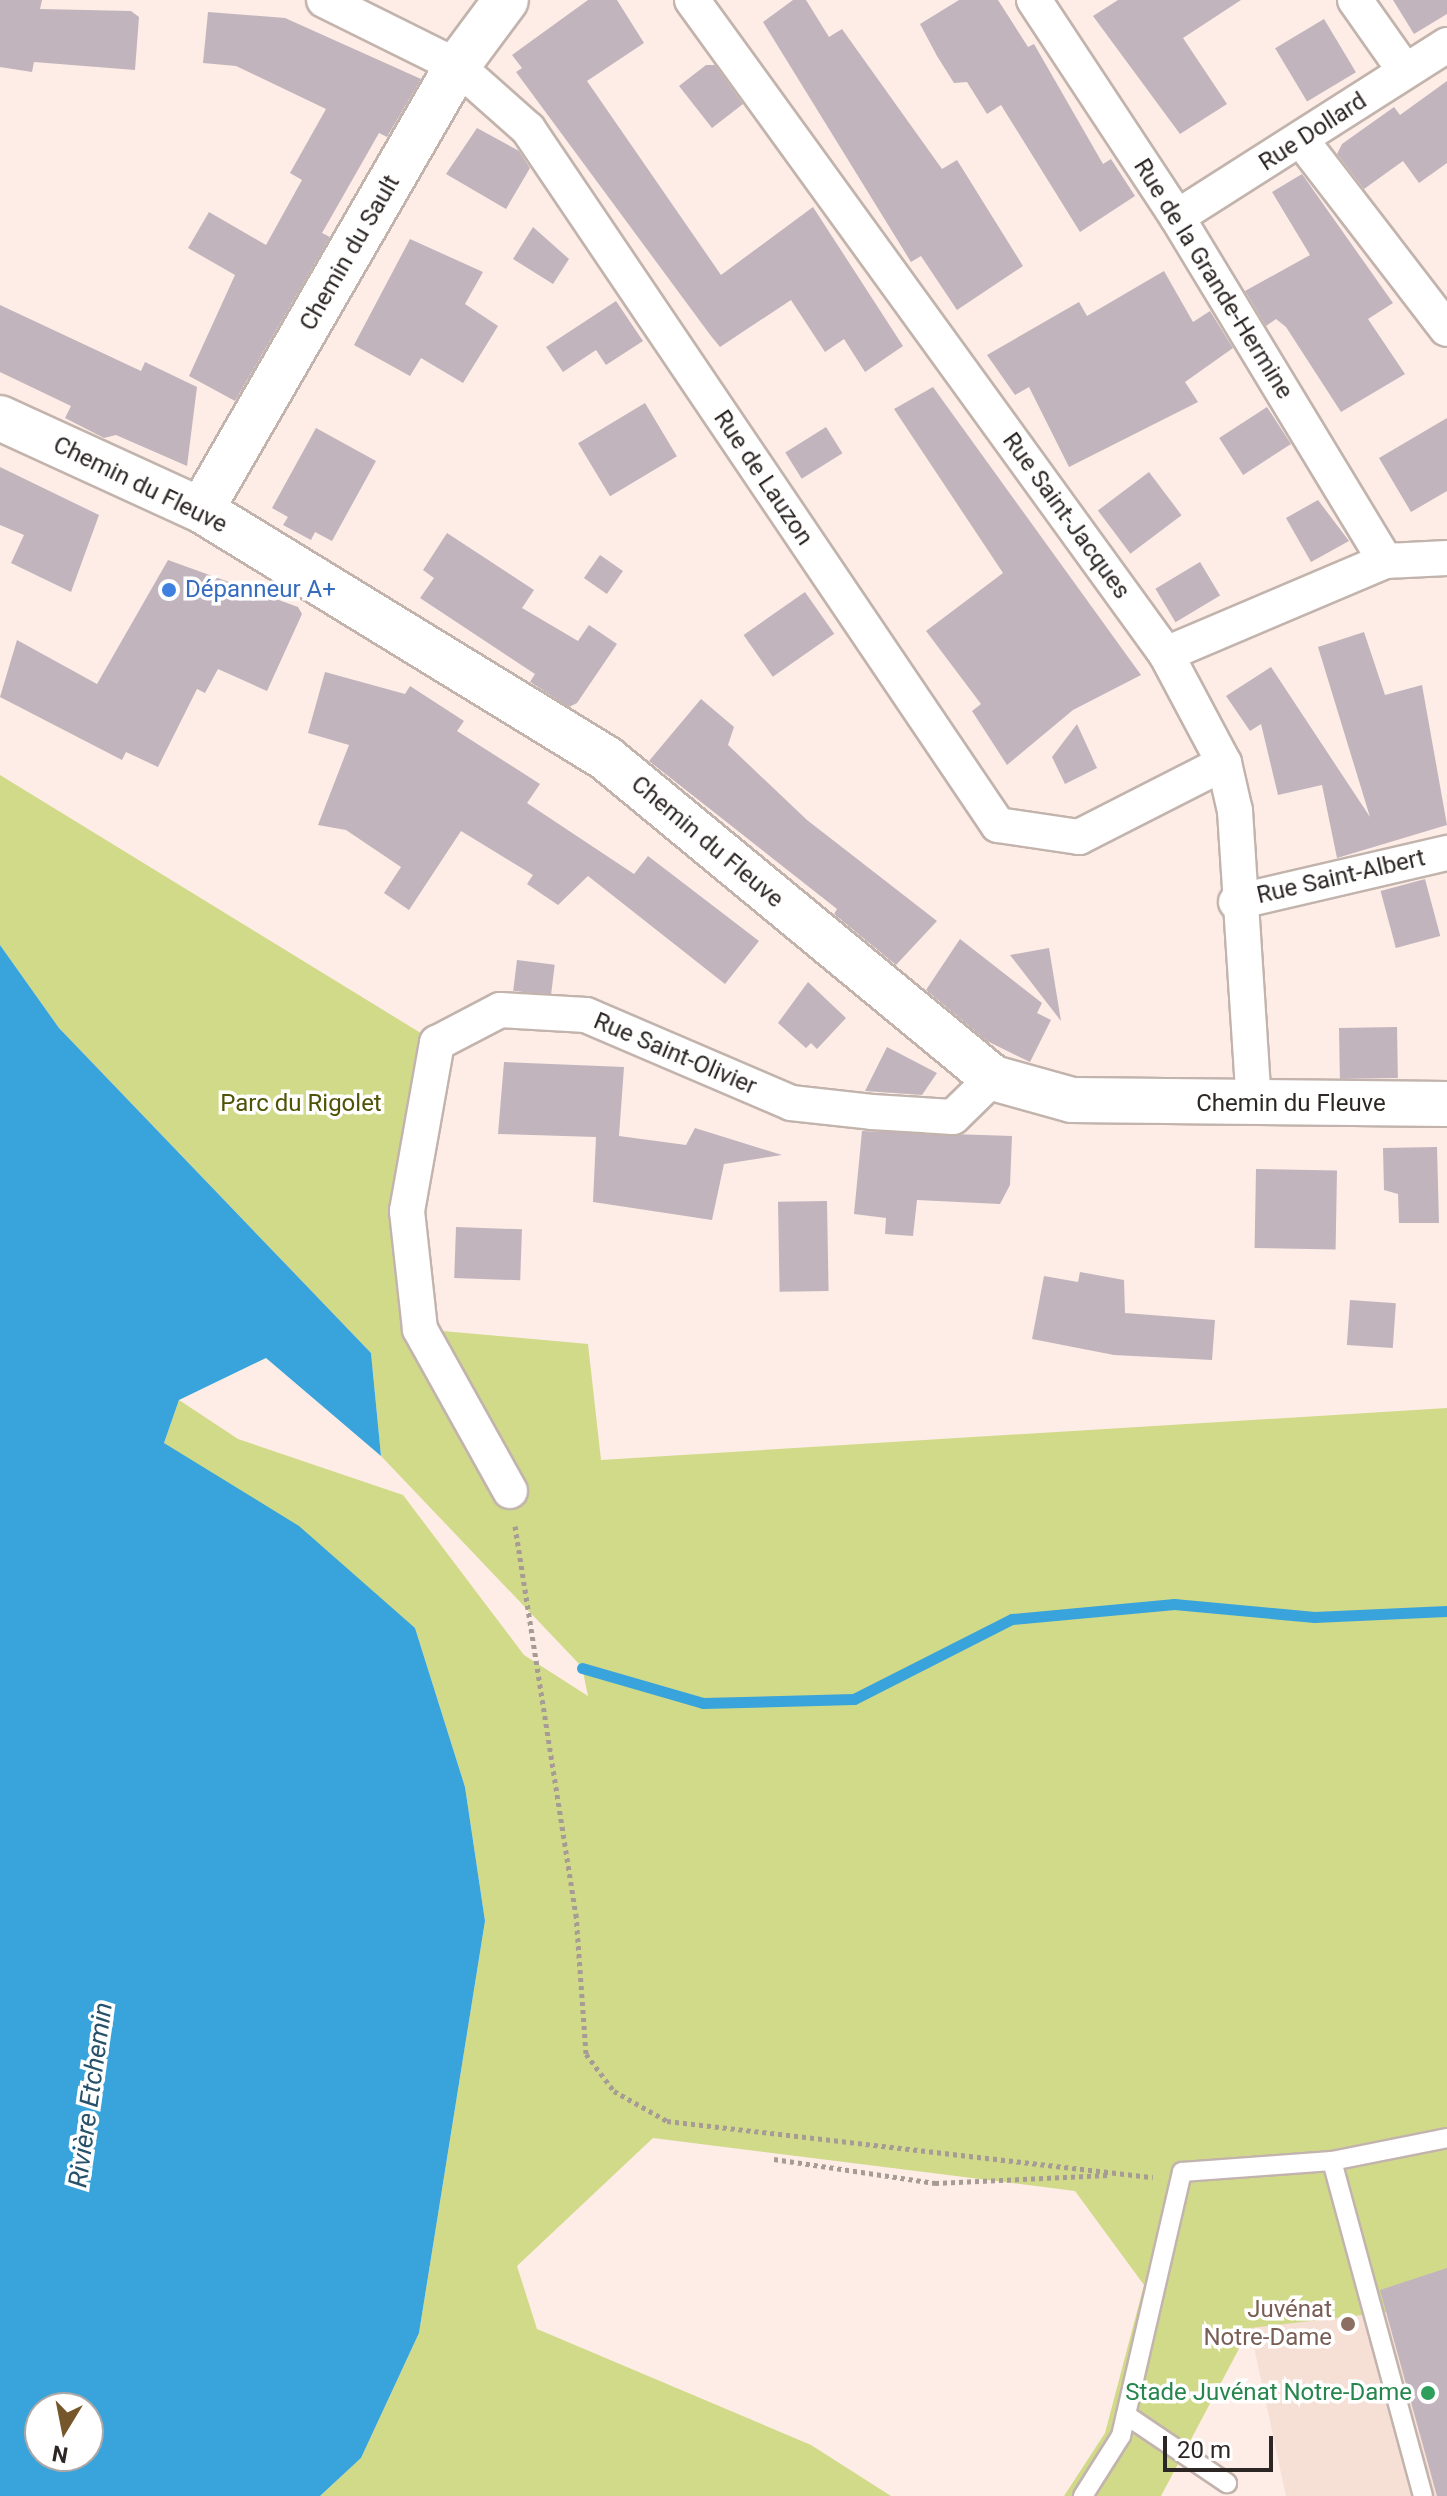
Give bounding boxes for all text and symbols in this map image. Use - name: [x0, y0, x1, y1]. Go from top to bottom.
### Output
- street label: Rue Dollard: [1254, 87, 1372, 177]
- street label: Rue de la Grande-Hermine: [1127, 154, 1299, 404]
- street label: Chemin du Sault: [294, 170, 406, 336]
- street label: Rue de Lauzon: [707, 405, 819, 551]
- street label: Rue Saint-Jacques: [996, 427, 1136, 605]
- street label: Chemin du Fleuve: [48, 430, 232, 540]
- place label: Dépanneur A+: [185, 576, 336, 604]
- marker: Dépanneur A+: [160, 581, 178, 599]
- street label: Chemin du Fleuve: [625, 770, 789, 914]
- street label: Rue Saint-Albert: [1254, 844, 1428, 910]
- street label: Rue Saint-Olivier: [589, 1007, 761, 1101]
- park label: Parc du Rigolet: [220, 1090, 382, 1118]
- street label: Chemin du Fleuve: [1196, 1090, 1386, 1118]
- water label: Rivière Etchemin: [63, 2000, 119, 2190]
- place label: Juvénat Notre-Dame: [1203, 2296, 1332, 2352]
- marker: Juvénat Notre-Dame: [1339, 2315, 1357, 2333]
- place label: Stade Juvénat Notre-Dame: [1125, 2379, 1412, 2407]
- marker: Stade Juvénat Notre-Dame: [1419, 2384, 1437, 2402]
- north arrow: [24, 2392, 104, 2472]
- scale bar: [1167, 2420, 1277, 2470]
- text: 20 m: [1177, 2436, 1231, 2464]
- text: N: [50, 2440, 70, 2468]

